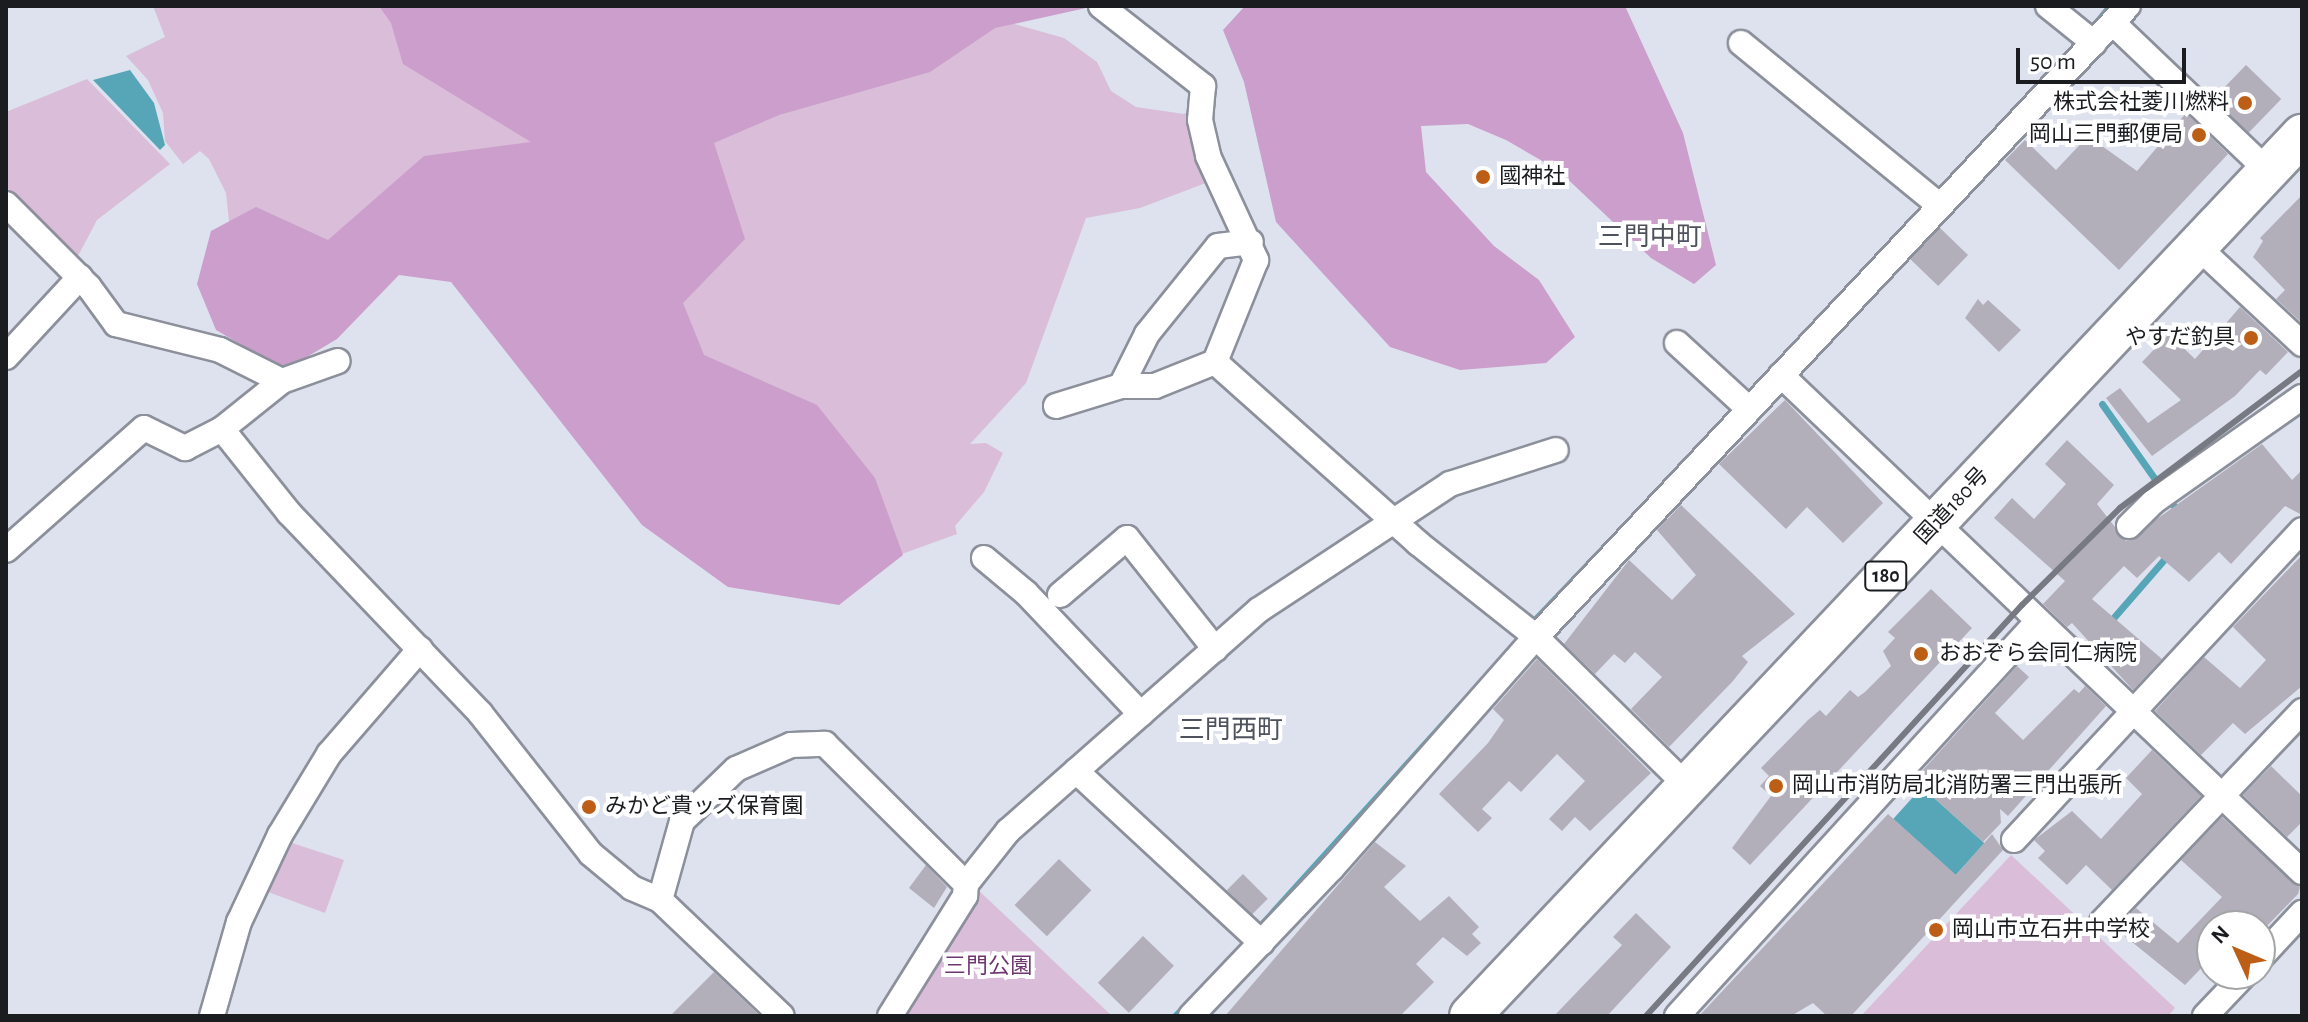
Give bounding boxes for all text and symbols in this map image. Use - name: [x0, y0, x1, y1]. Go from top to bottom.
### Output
- scale bar: [2020, 32, 2190, 82]
- text: 50 m: [2030, 50, 2076, 74]
- place label: 株式会社菱川燃料: [2053, 90, 2229, 116]
- marker: 株式会社菱川燃料: [2236, 94, 2254, 112]
- place label: 岡山三門郵便局: [2029, 122, 2183, 148]
- marker: 岡山三門郵便局: [2190, 126, 2208, 144]
- place label: 國神社: [1499, 164, 1565, 190]
- marker: 國神社: [1474, 168, 1492, 186]
- district label: 三門中町: [1598, 222, 1702, 254]
- place label: やすだ釣具: [2125, 325, 2235, 351]
- marker: やすだ釣具: [2242, 329, 2260, 347]
- street label: 国道180号: [1910, 462, 1994, 550]
- road number: 180: [1864, 560, 1908, 592]
- place label: おおぞら会同仁病院: [1939, 641, 2137, 667]
- marker: おおぞら会同仁病院: [1910, 643, 1932, 665]
- district label: 三門西町: [1179, 715, 1283, 747]
- place label: 岡山市消防局北消防署三門出張所: [1792, 773, 2122, 799]
- marker: 岡山市消防局北消防署三門出張所: [1767, 777, 1785, 795]
- place label: みかど貴ッズ保育園: [605, 794, 803, 820]
- marker: みかど貴ッズ保育園: [580, 798, 598, 816]
- north arrow: [2196, 910, 2276, 990]
- place label: 岡山市立石井中学校: [1952, 917, 2150, 943]
- marker: 岡山市立石井中学校: [1927, 921, 1945, 939]
- text: N: [2207, 922, 2233, 948]
- park label: 三門公園: [944, 954, 1032, 980]

